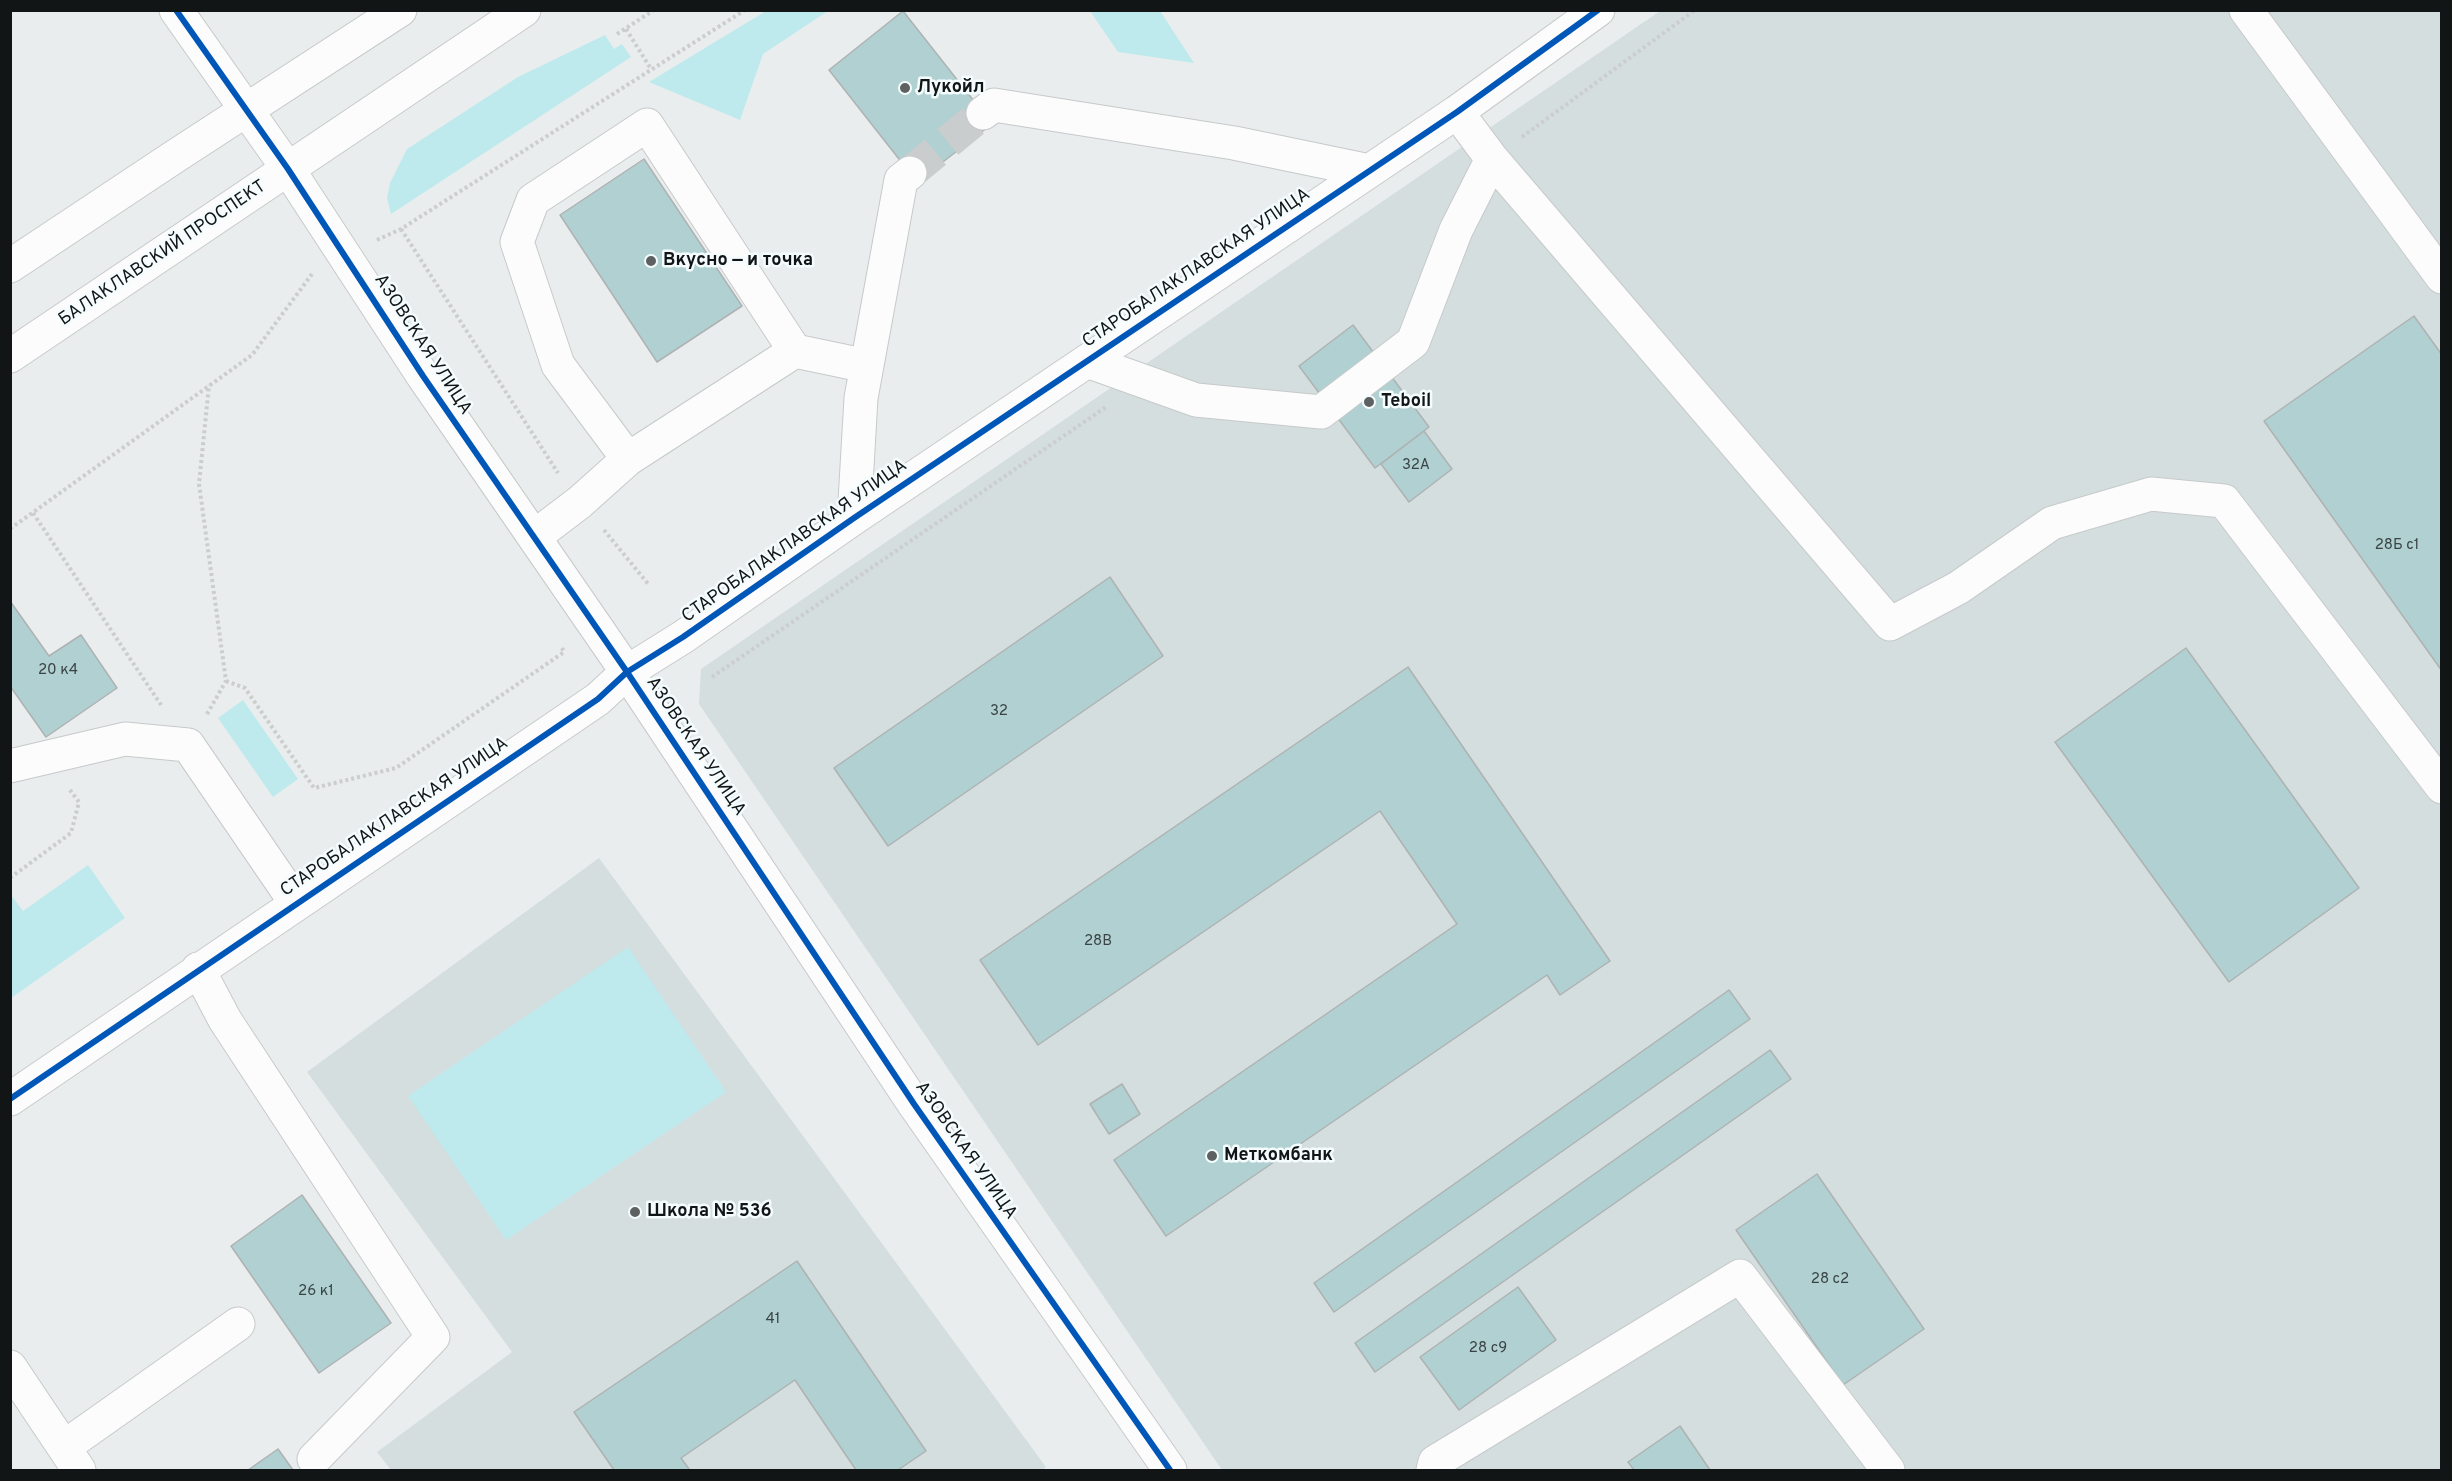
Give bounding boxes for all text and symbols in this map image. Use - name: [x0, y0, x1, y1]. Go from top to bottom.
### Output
- place label: Лукойл: [917, 77, 985, 99]
- marker: Лукойл: [898, 81, 912, 95]
- street label: БАЛАКЛАВСКИЙ ПРОСПЕКТ: [55, 176, 271, 332]
- street label: СТАРОБАЛАКЛАВСКАЯ УЛИЦА: [1079, 185, 1315, 353]
- place label: Вкусно — и точка: [663, 250, 813, 272]
- marker: Вкусно — и точка: [644, 254, 658, 268]
- street label: АЗОВСКАЯ УЛИЦА: [368, 271, 476, 419]
- place label: Teboil: [1381, 391, 1431, 413]
- marker: Teboil: [1362, 395, 1376, 409]
- street label: СТАРОБАЛАКЛАВСКАЯ УЛИЦА: [678, 456, 912, 628]
- house number: 32А: [1402, 457, 1430, 475]
- house number: 28Б с1: [2375, 537, 2419, 555]
- house number: 20 к4: [38, 662, 78, 680]
- street label: АЗОВСКАЯ УЛИЦА: [640, 673, 750, 821]
- house number: 32: [990, 703, 1008, 721]
- street label: СТАРОБАЛАКЛАВСКАЯ УЛИЦА: [277, 734, 513, 902]
- house number: 28В: [1084, 933, 1112, 951]
- street label: АЗОВСКАЯ УЛИЦА: [909, 1078, 1021, 1224]
- place label: Меткомбанк: [1224, 1145, 1333, 1167]
- marker: Меткомбанк: [1205, 1149, 1219, 1163]
- place label: Школа № 536: [647, 1201, 772, 1223]
- marker: Школа № 536: [628, 1205, 642, 1219]
- house number: 28 с2: [1811, 1271, 1849, 1289]
- house number: 26 к1: [298, 1283, 334, 1301]
- house number: 41: [766, 1311, 780, 1329]
- house number: 28 с9: [1469, 1340, 1507, 1358]

